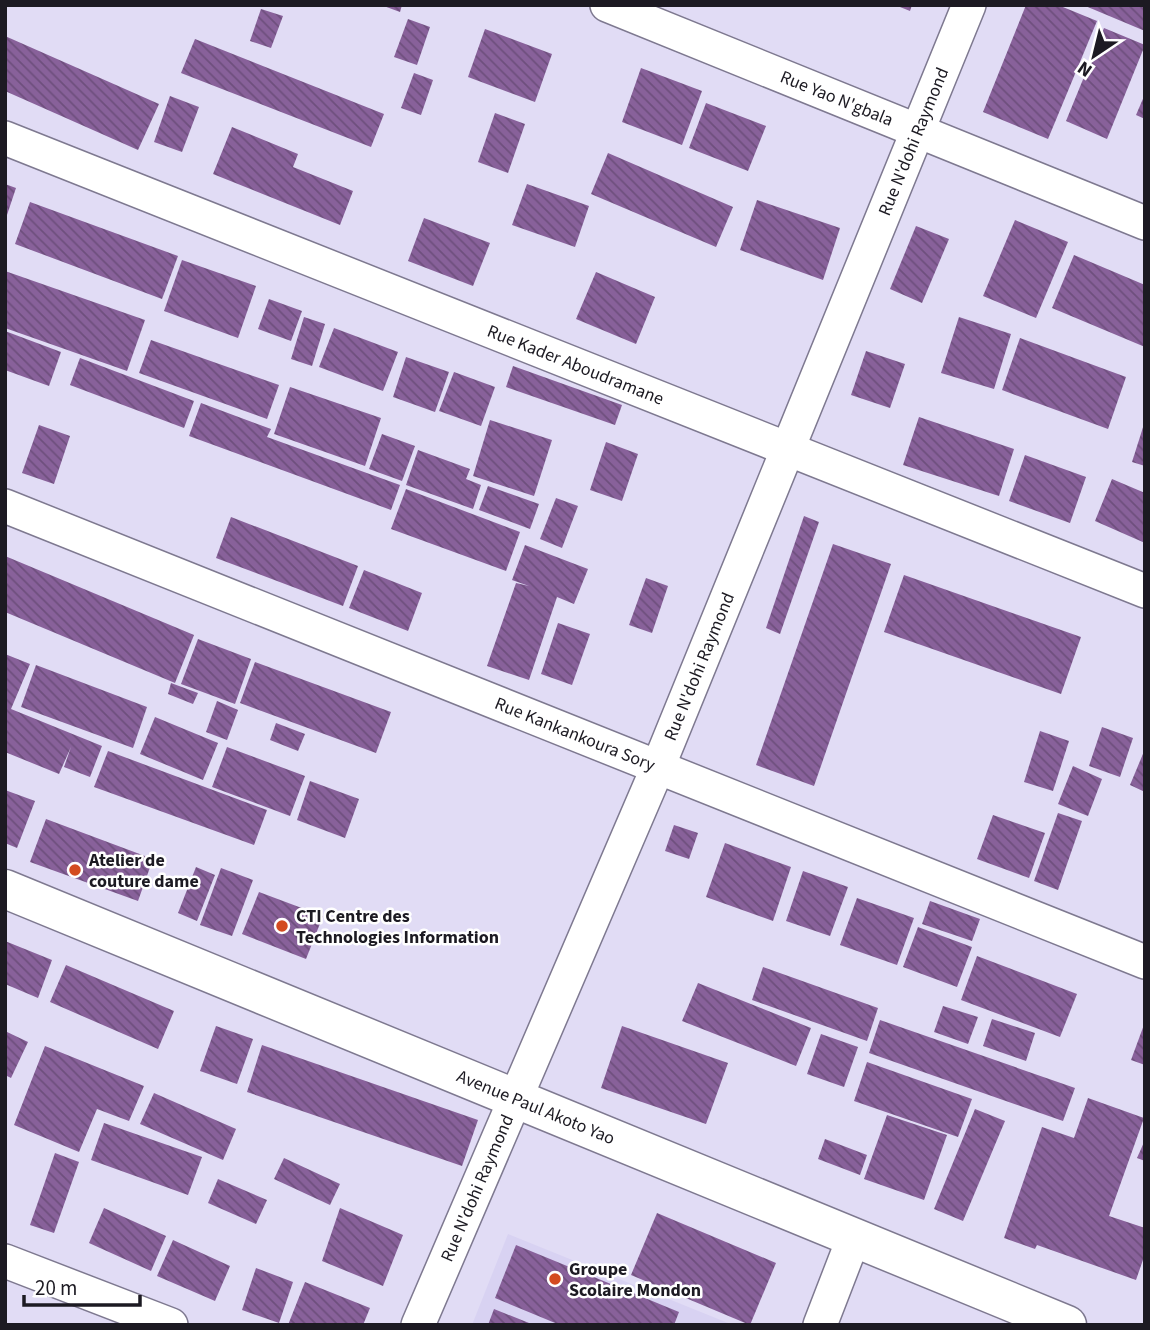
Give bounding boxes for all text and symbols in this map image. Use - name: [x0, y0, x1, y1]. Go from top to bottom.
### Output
- north arrow: [1059, 21, 1129, 91]
- text: N: [1072, 54, 1098, 83]
- street label: Rue Yao N'gbala: [777, 64, 897, 132]
- street label: Rue N'dohi Raymond: [872, 64, 955, 219]
- street label: Rue Kader Aboudramane: [484, 318, 668, 411]
- street label: Rue N'dohi Raymond: [658, 589, 740, 744]
- street label: Rue Kankankoura Sory: [491, 691, 660, 778]
- place label: Atelier de couture dame: [88, 848, 199, 894]
- marker: Atelier de couture dame: [67, 862, 83, 878]
- place label: CTI Centre des Technologies Information: [296, 904, 499, 950]
- marker: CTI Centre des Technologies Information: [274, 918, 290, 934]
- street label: Avenue Paul Akoto Yao: [453, 1063, 619, 1151]
- street label: Rue N'dohi Raymond: [434, 1111, 520, 1266]
- place label: Groupe Scolaire Mondon: [569, 1257, 701, 1303]
- scale bar: [24, 1264, 140, 1308]
- marker: Groupe Scolaire Mondon: [547, 1271, 563, 1287]
- text: 20 m: [35, 1273, 77, 1303]

